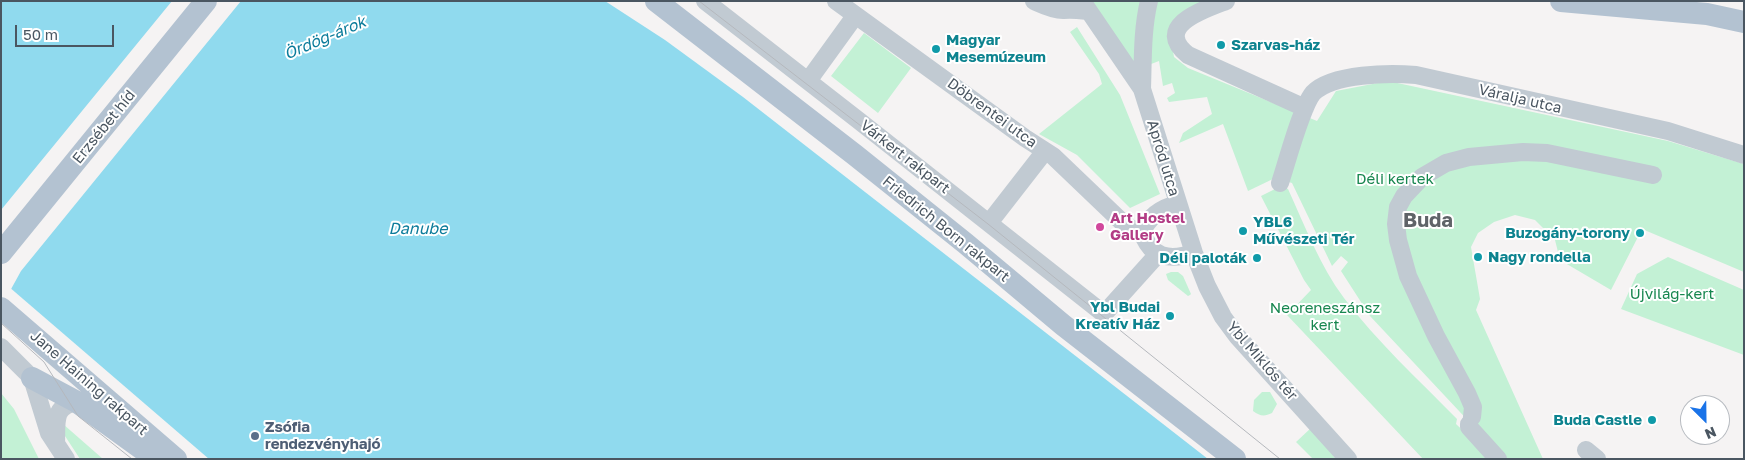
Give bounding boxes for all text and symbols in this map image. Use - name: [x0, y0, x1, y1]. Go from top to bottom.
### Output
- water label: Ördög-árok: [281, 12, 369, 64]
- scale bar: [18, 15, 116, 47]
- text: 50 m: [23, 25, 58, 43]
- place label: Magyar Mesemúzeum: [946, 31, 1046, 66]
- place label: Szarvas-ház: [1231, 36, 1320, 54]
- marker: Szarvas-ház: [1215, 39, 1227, 51]
- marker: Magyar Mesemúzeum: [930, 43, 942, 55]
- street label: Döbrentei utca: [944, 74, 1040, 152]
- street label: Váralja utca: [1477, 81, 1563, 117]
- street label: Erzsébet híd: [69, 87, 139, 167]
- street label: Várkert rakpart: [857, 116, 953, 198]
- street label: Apród utca: [1143, 118, 1183, 198]
- park label: Déli kertek: [1356, 170, 1434, 188]
- street label: Friedrich Born rakpart: [879, 172, 1013, 286]
- place label: Art Hostel Gallery: [1110, 209, 1185, 244]
- district label: Buda: [1403, 209, 1453, 233]
- place label: YBL6 Művészeti Tér: [1253, 213, 1355, 248]
- water label: Danube: [389, 219, 447, 239]
- marker: Art Hostel Gallery: [1094, 221, 1106, 233]
- place label: Buzogány-torony: [1505, 224, 1630, 242]
- marker: YBL6 Művészeti Tér: [1237, 225, 1249, 237]
- marker: Buzogány-torony: [1634, 227, 1646, 239]
- place label: Nagy rondella: [1488, 248, 1591, 266]
- place label: Déli paloták: [1159, 249, 1247, 267]
- marker: Nagy rondella: [1472, 251, 1484, 263]
- marker: Déli paloták: [1251, 252, 1263, 264]
- park label: Újvilág-kert: [1630, 285, 1714, 303]
- place label: Ybl Budai Kreatív Ház: [1075, 298, 1160, 333]
- park label: Neoreneszánsz kert: [1270, 299, 1380, 334]
- marker: Ybl Budai Kreatív Ház: [1164, 310, 1176, 322]
- street label: Ybl Miklós tér: [1223, 318, 1301, 404]
- street label: Jane Haining rakpart: [26, 327, 152, 439]
- north arrow: [1680, 395, 1730, 445]
- place label: Buda Castle: [1553, 411, 1642, 429]
- marker: Buda Castle: [1646, 414, 1658, 426]
- place label: Zsófia rendezvényhajó: [265, 418, 381, 453]
- text: N: [1702, 423, 1719, 443]
- marker: Zsófia rendezvényhajó: [249, 430, 261, 442]

